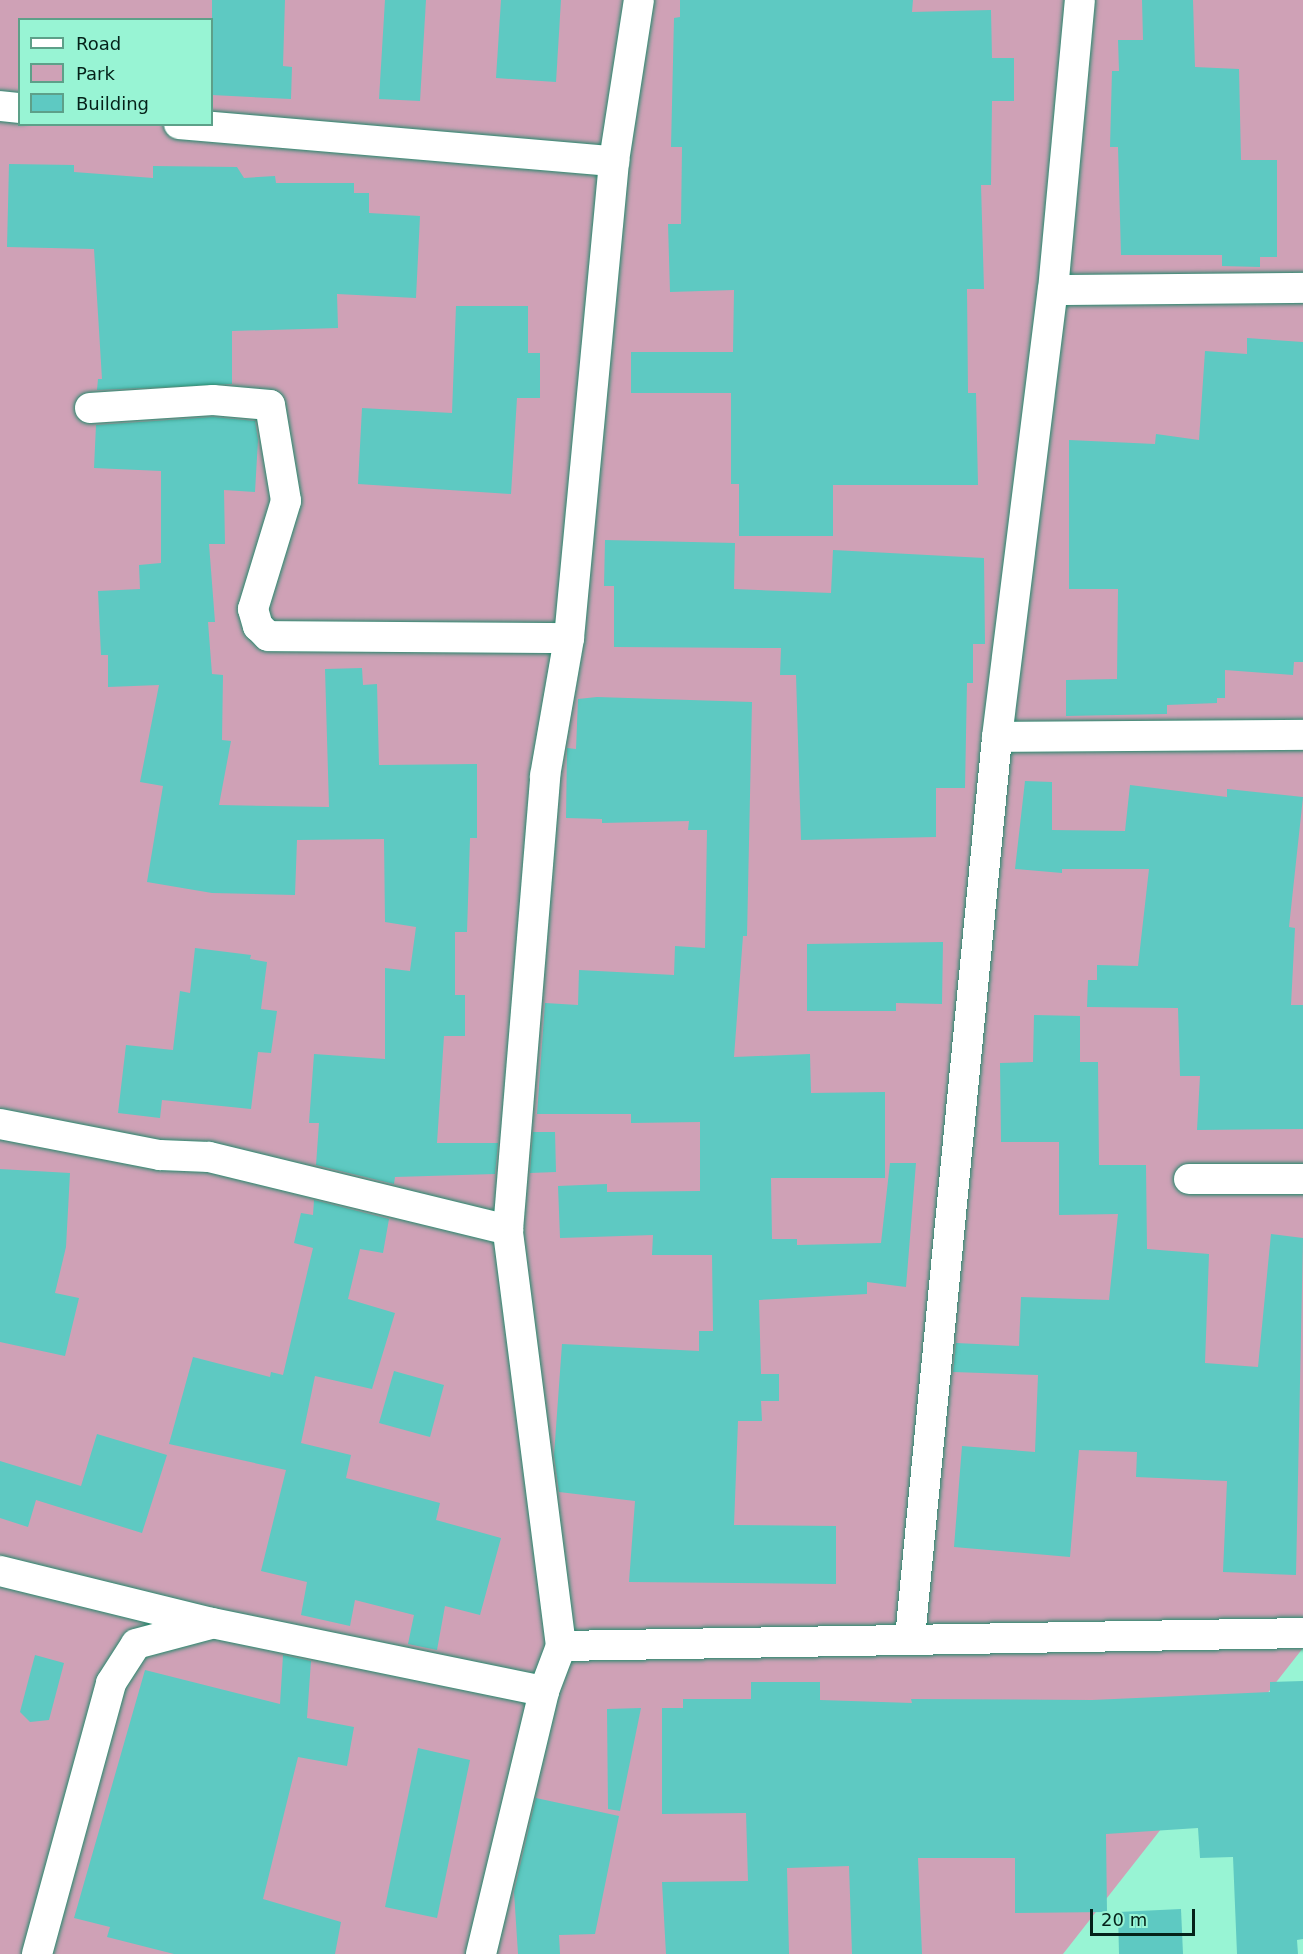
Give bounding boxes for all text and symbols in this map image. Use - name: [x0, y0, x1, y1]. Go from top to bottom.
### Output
- legend: [18, 18, 213, 126]
- text: Road: [76, 33, 121, 54]
- text: Park: [76, 63, 115, 84]
- text: Building: [76, 93, 149, 114]
- scale bar: [1093, 1897, 1198, 1935]
- text: 20 m: [1101, 1909, 1147, 1930]

